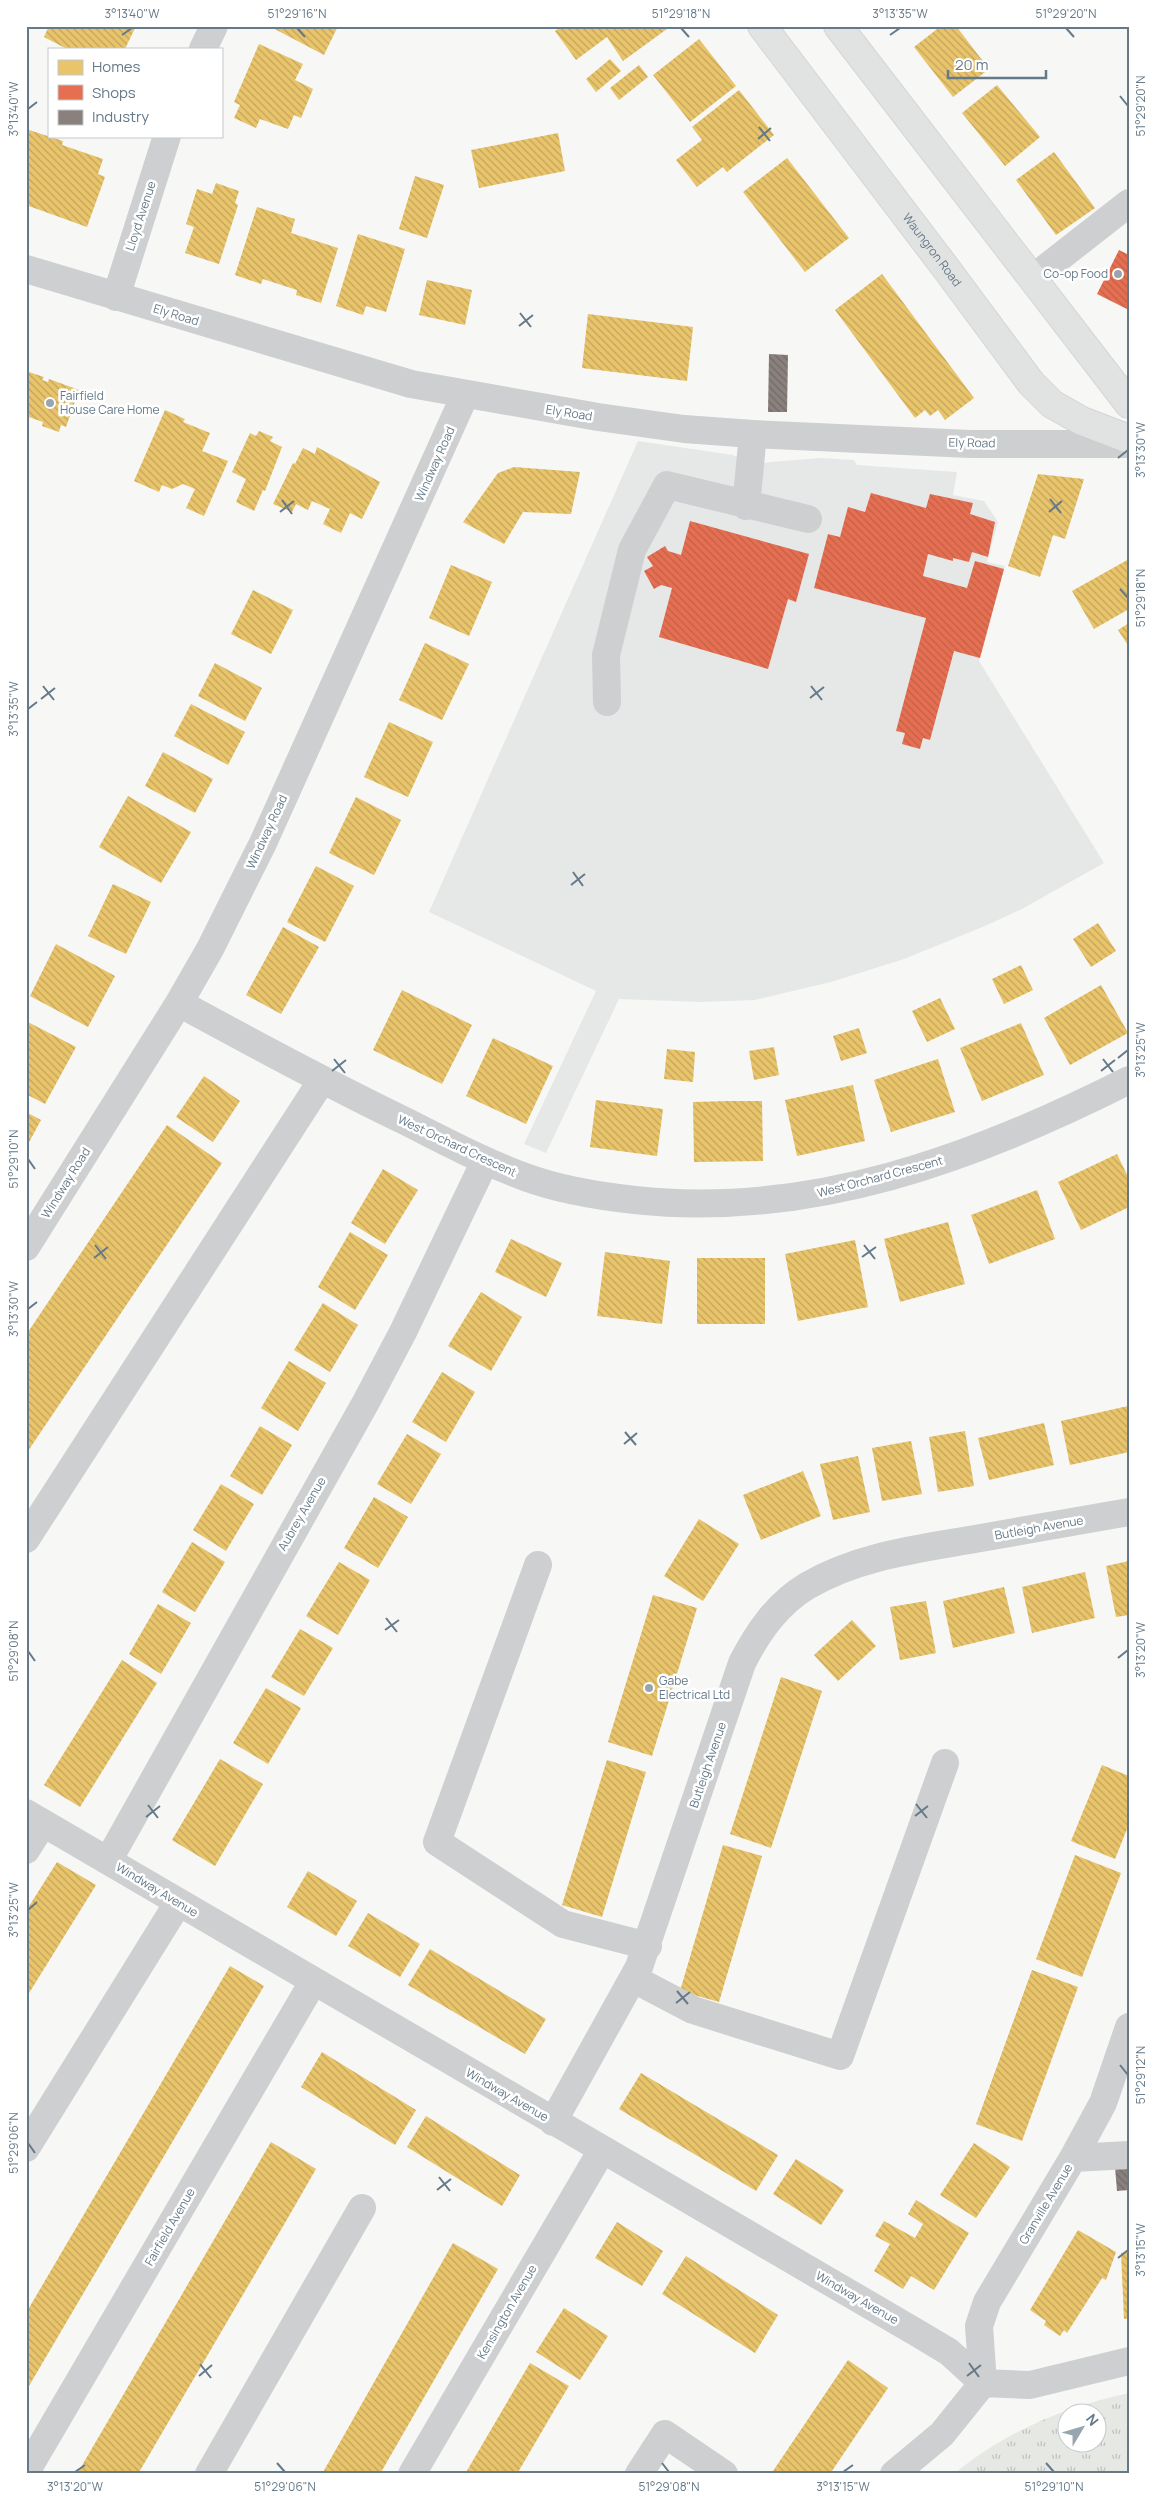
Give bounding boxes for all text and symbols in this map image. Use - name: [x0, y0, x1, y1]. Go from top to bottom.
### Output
- text: 3°13'40"W: [105, 5, 160, 22]
- text: 51°29'16"N: [268, 5, 326, 22]
- text: 51°29'18"N: [652, 5, 710, 22]
- text: 3°13'35"W: [872, 5, 928, 22]
- text: 51°29'20"N: [1036, 5, 1096, 22]
- legend: [48, 48, 222, 138]
- scale bar: [948, 48, 1045, 80]
- text: 20 m: [955, 54, 988, 75]
- text: Homes: [92, 56, 141, 77]
- text: 51°29'20"N: [1132, 76, 1149, 136]
- text: 3°13'40"W: [5, 81, 22, 136]
- text: Shops: [92, 82, 136, 103]
- text: Industry: [92, 106, 149, 127]
- street label: Lloyd Avenue: [121, 179, 160, 253]
- street label: Waungron Road: [899, 209, 966, 290]
- place label: Co-op Food: [1044, 265, 1108, 282]
- marker: Co-op Food: [1112, 268, 1124, 280]
- street label: Ely Road: [151, 300, 201, 329]
- place label: Fairfield House Care Home: [60, 387, 160, 418]
- marker: Fairfield House Care Home: [44, 397, 56, 409]
- street label: Ely Road: [545, 400, 594, 425]
- text: 3°13'30"W: [1132, 421, 1149, 478]
- street label: Windway Road: [410, 424, 459, 504]
- street label: Ely Road: [948, 434, 996, 451]
- text: 51°29'18"N: [1132, 569, 1149, 627]
- text: 3°13'35"W: [5, 681, 22, 737]
- street label: Windway Road: [242, 792, 291, 872]
- text: 3°13'25"W: [1132, 1021, 1149, 1078]
- street label: West Orchard Crescent: [395, 1110, 520, 1181]
- text: 51°29'10"N: [5, 1130, 22, 1188]
- street label: Windway Road: [37, 1144, 94, 1221]
- street label: West Orchard Crescent: [815, 1152, 945, 1201]
- text: 3°13'30"W: [5, 1280, 22, 1337]
- street label: Aubrey Avenue: [274, 1474, 330, 1554]
- street label: Butleigh Avenue: [993, 1511, 1085, 1544]
- text: 51°29'08"N: [5, 1620, 22, 1682]
- text: 3°13'20"W: [1132, 1621, 1149, 1678]
- place label: Gabe Electrical Ltd: [659, 1672, 730, 1703]
- marker: Gabe Electrical Ltd: [643, 1682, 655, 1694]
- street label: Butleigh Avenue: [685, 1720, 730, 1810]
- street label: Windway Avenue: [113, 1858, 201, 1921]
- text: 3°13'25"W: [5, 1881, 22, 1938]
- text: 51°29'12"N: [1132, 2046, 1149, 2104]
- street label: Windway Avenue: [463, 2064, 552, 2125]
- text: 51°29'06"N: [5, 2112, 22, 2174]
- street label: Granville Avenue: [1015, 2160, 1076, 2247]
- street label: Fairfield Avenue: [140, 2185, 199, 2269]
- text: 3°13'15"W: [1132, 2223, 1149, 2277]
- street label: Kensington Avenue: [473, 2262, 540, 2362]
- street label: Windway Avenue: [813, 2267, 902, 2328]
- north arrow: [1058, 2402, 1108, 2452]
- text: N: [1082, 2410, 1103, 2430]
- text: 3°13'20"W: [47, 2478, 104, 2495]
- text: 51°29'06"N: [254, 2478, 316, 2495]
- text: 51°29'08"N: [638, 2478, 700, 2495]
- text: 3°13'15"W: [816, 2478, 870, 2495]
- text: 51°29'10"N: [1025, 2478, 1083, 2495]

